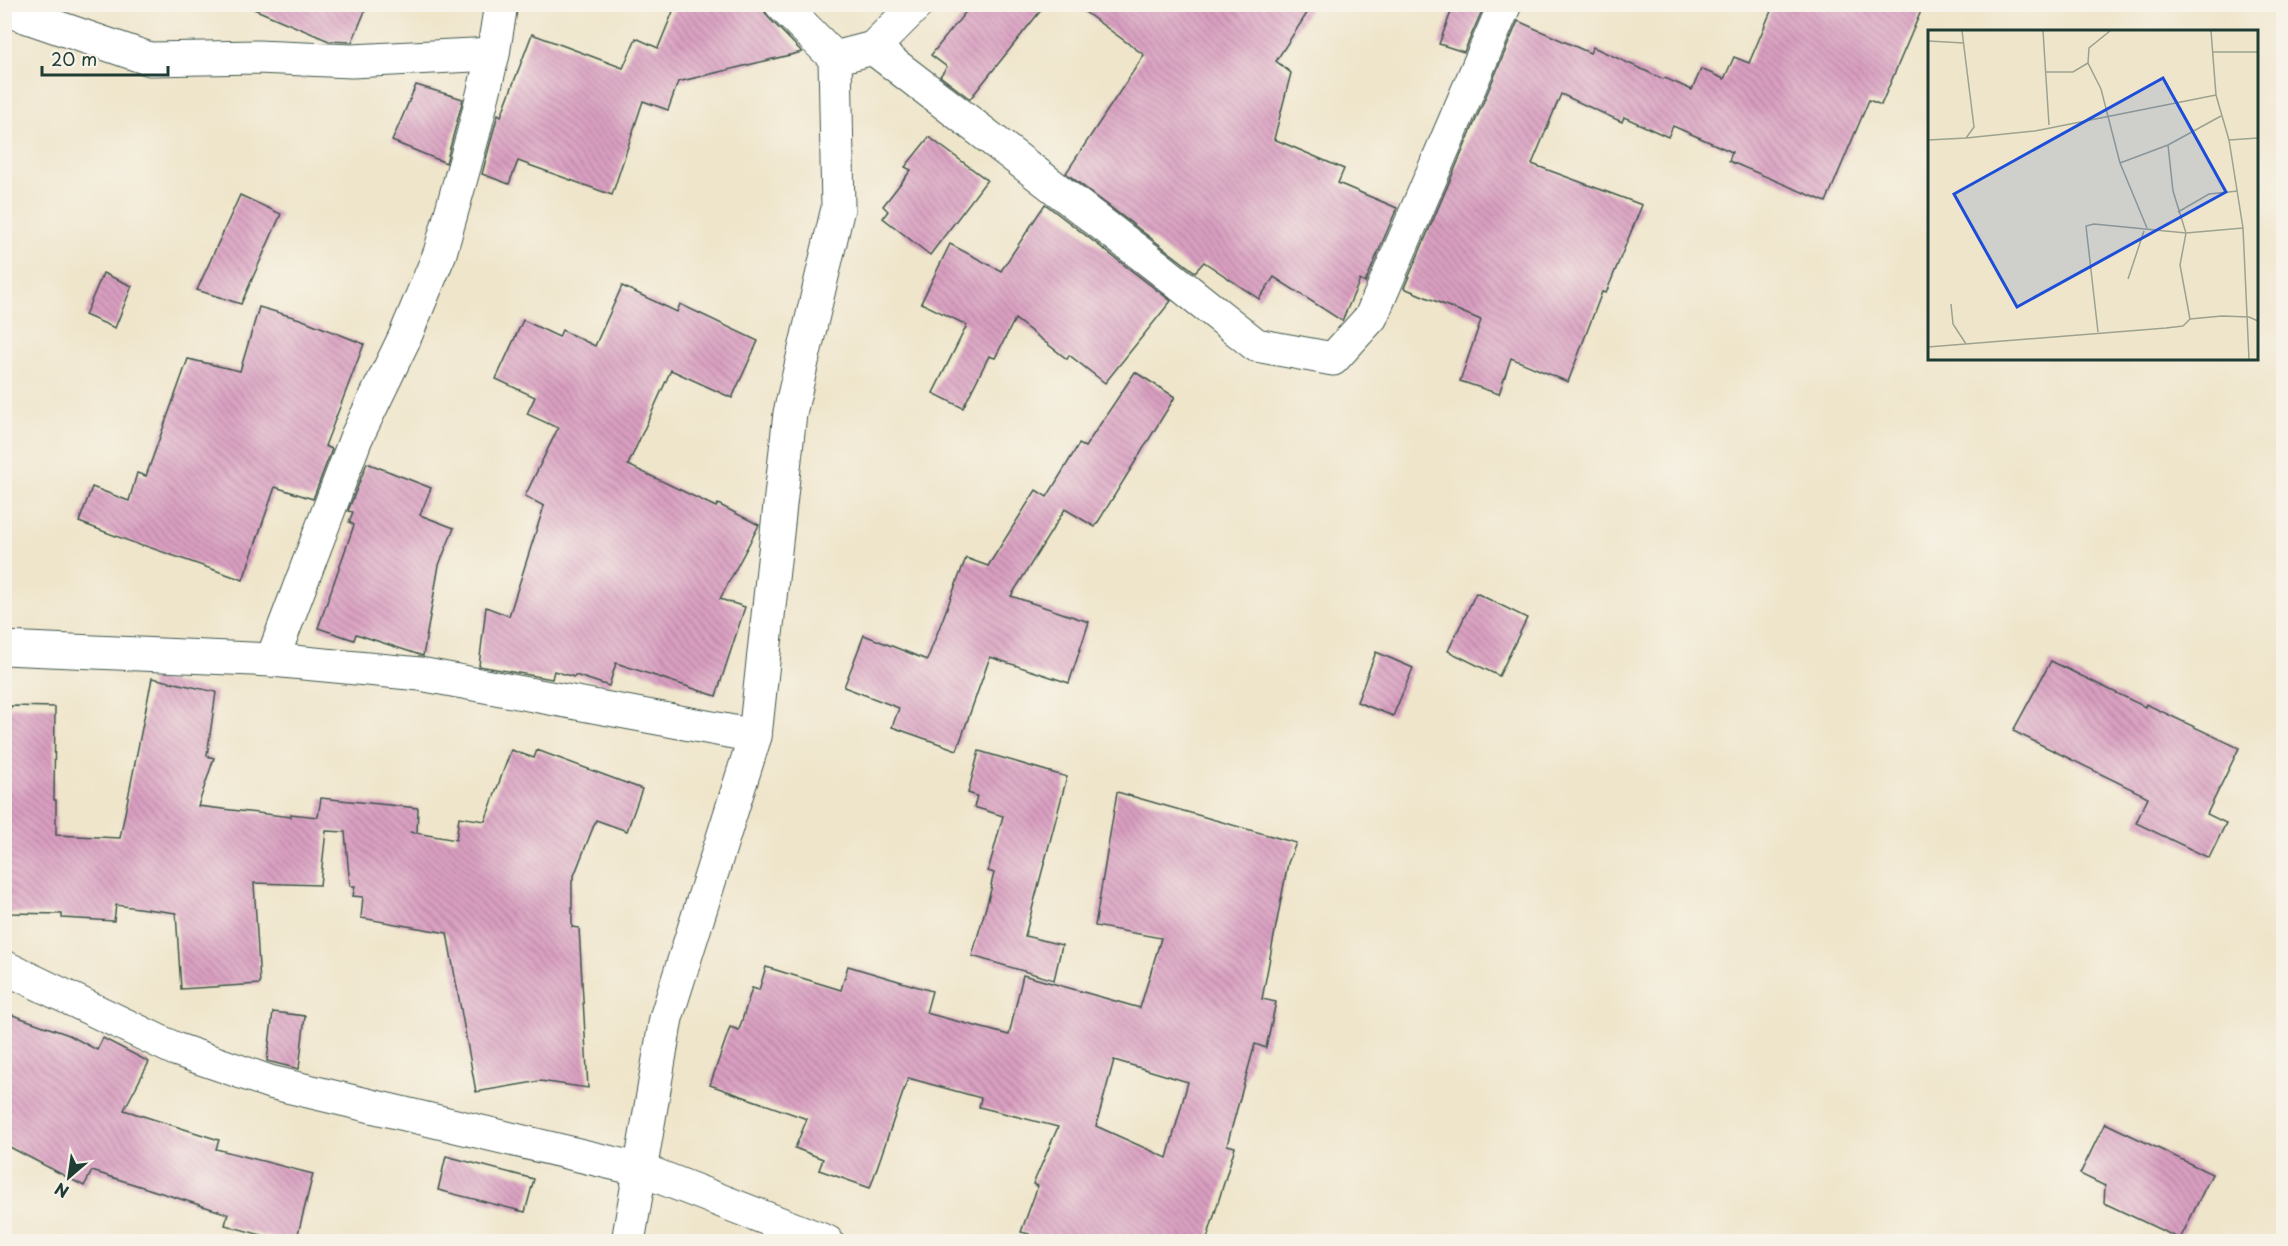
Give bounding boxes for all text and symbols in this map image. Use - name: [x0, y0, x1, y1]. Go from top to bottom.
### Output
- inset map: [1928, 30, 2258, 360]
- scale bar: [42, 39, 168, 77]
- text: 20 m: [51, 45, 97, 72]
- north arrow: [39, 1147, 99, 1207]
- text: N: [50, 1177, 73, 1205]

